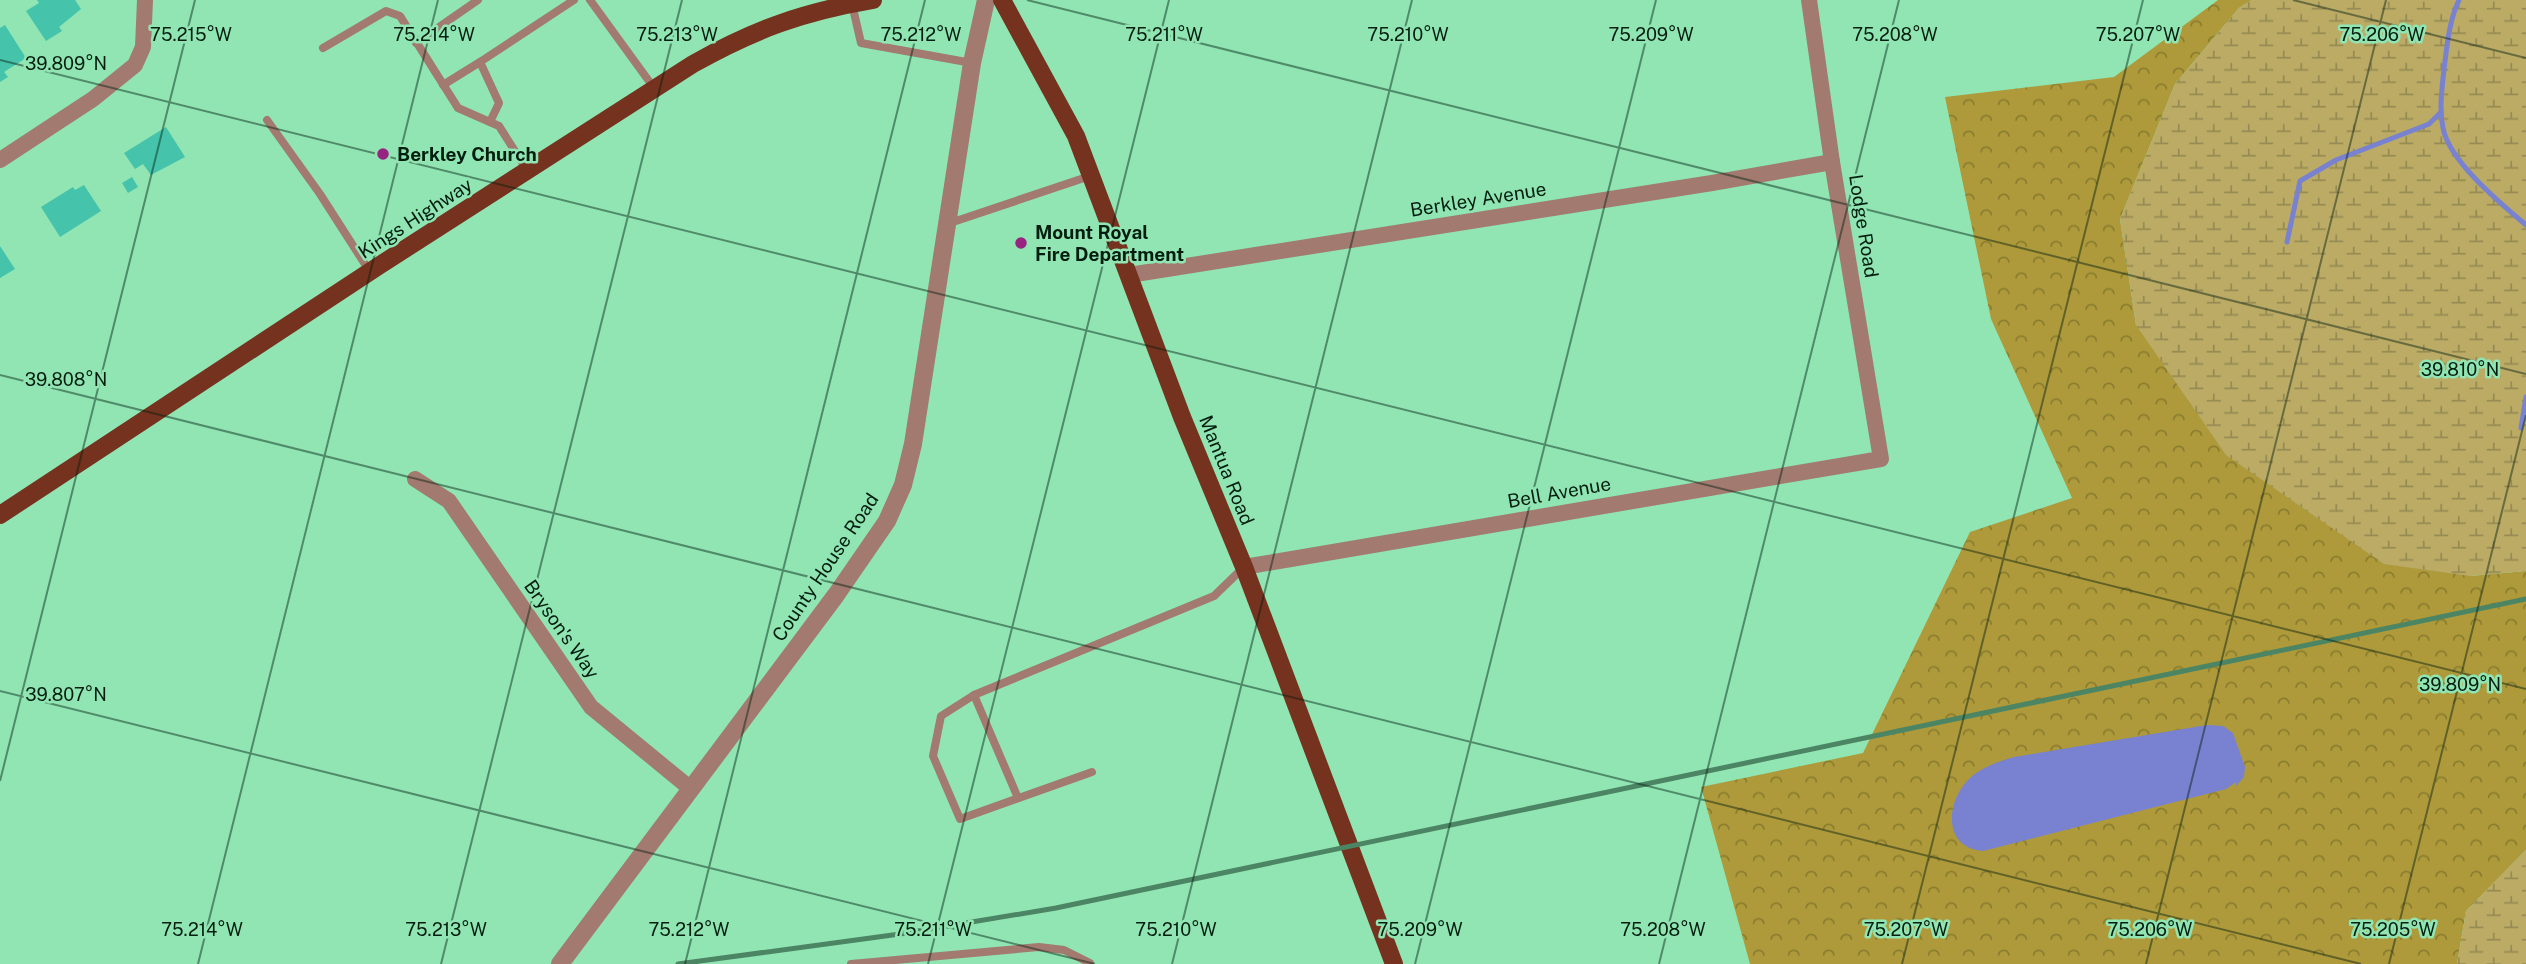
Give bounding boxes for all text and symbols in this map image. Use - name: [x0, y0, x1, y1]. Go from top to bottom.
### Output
- text: 75.215°W: [150, 24, 232, 45]
- text: 75.214°W: [393, 24, 475, 45]
- text: 75.213°W: [636, 24, 718, 45]
- text: 75.212°W: [880, 24, 962, 45]
- text: 75.211°W: [1125, 24, 1203, 45]
- text: 75.210°W: [1367, 24, 1449, 45]
- text: 75.209°W: [1608, 24, 1694, 45]
- text: 75.208°W: [1852, 24, 1938, 45]
- text: 75.207°W: [2096, 24, 2180, 45]
- text: 75.206°W: [2339, 24, 2425, 45]
- text: 39.809°N: [25, 53, 107, 74]
- place label: Berkley Church: [397, 143, 537, 165]
- marker: Berkley Church: [375, 146, 391, 162]
- street label: Kings Highway: [354, 173, 476, 263]
- street label: Lodge Road: [1845, 173, 1883, 279]
- street label: Berkley Avenue: [1408, 177, 1548, 221]
- place label: Mount Royal Fire Department: [1035, 221, 1184, 265]
- marker: Mount Royal Fire Department: [1013, 235, 1029, 251]
- text: 39.810°N: [2421, 359, 2499, 380]
- text: 39.808°N: [25, 369, 107, 390]
- street label: Mantua Road: [1195, 412, 1259, 528]
- street label: Bell Avenue: [1506, 472, 1612, 512]
- street label: County House Road: [767, 489, 883, 645]
- street label: Bryson's Way: [520, 575, 604, 683]
- text: 39.809°N: [2419, 674, 2501, 695]
- text: 39.807°N: [25, 684, 107, 705]
- text: 75.214°W: [161, 919, 243, 940]
- text: 75.213°W: [405, 919, 487, 940]
- text: 75.212°W: [648, 919, 730, 940]
- text: 75.211°W: [894, 919, 972, 940]
- text: 75.210°W: [1135, 919, 1217, 940]
- text: 75.209°W: [1377, 919, 1463, 940]
- text: 75.208°W: [1620, 919, 1706, 940]
- text: 75.207°W: [1864, 919, 1948, 940]
- text: 75.206°W: [2107, 919, 2193, 940]
- text: 75.205°W: [2350, 919, 2436, 940]

